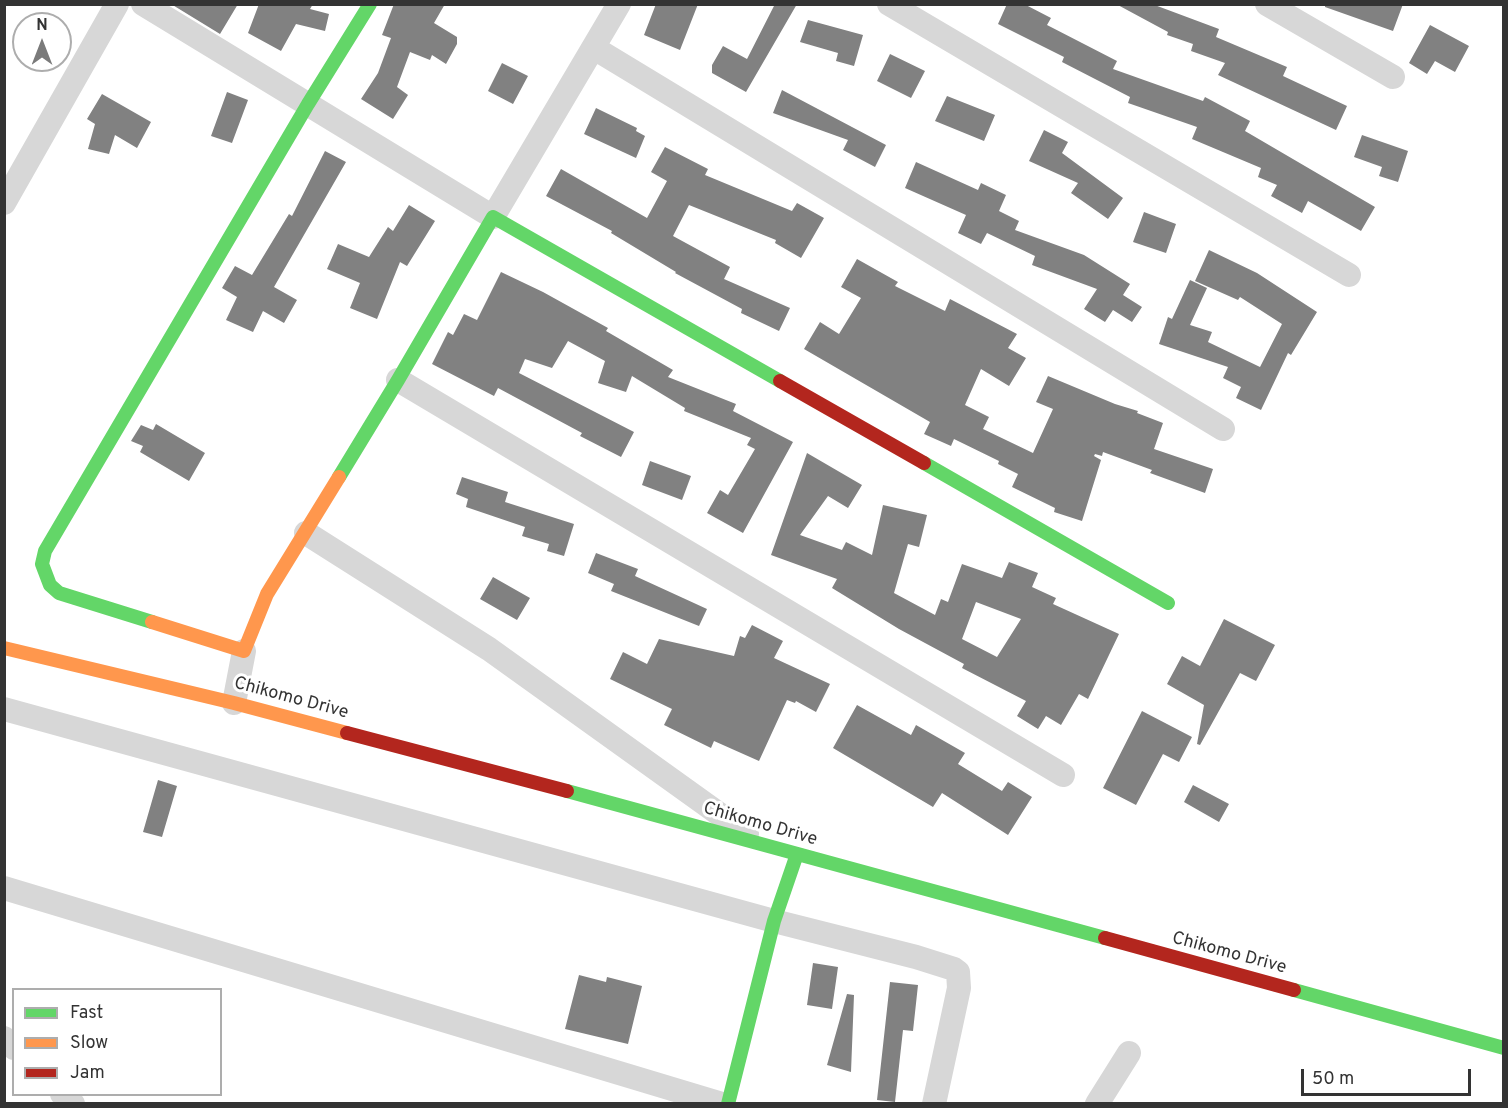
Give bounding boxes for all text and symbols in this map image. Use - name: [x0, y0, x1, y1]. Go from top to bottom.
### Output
- north arrow: [12, 12, 72, 72]
- text: N: [36, 16, 48, 36]
- street label: Chikomo Drive: [231, 673, 351, 725]
- street label: Chikomo Drive: [700, 798, 820, 852]
- street label: Chikomo Drive: [1169, 928, 1289, 980]
- legend: [12, 988, 222, 1096]
- text: Fast: [70, 1002, 103, 1025]
- text: Slow: [70, 1032, 108, 1055]
- scale bar: [1304, 1057, 1474, 1095]
- text: Jam: [70, 1062, 105, 1085]
- text: 50 m: [1312, 1068, 1354, 1091]

